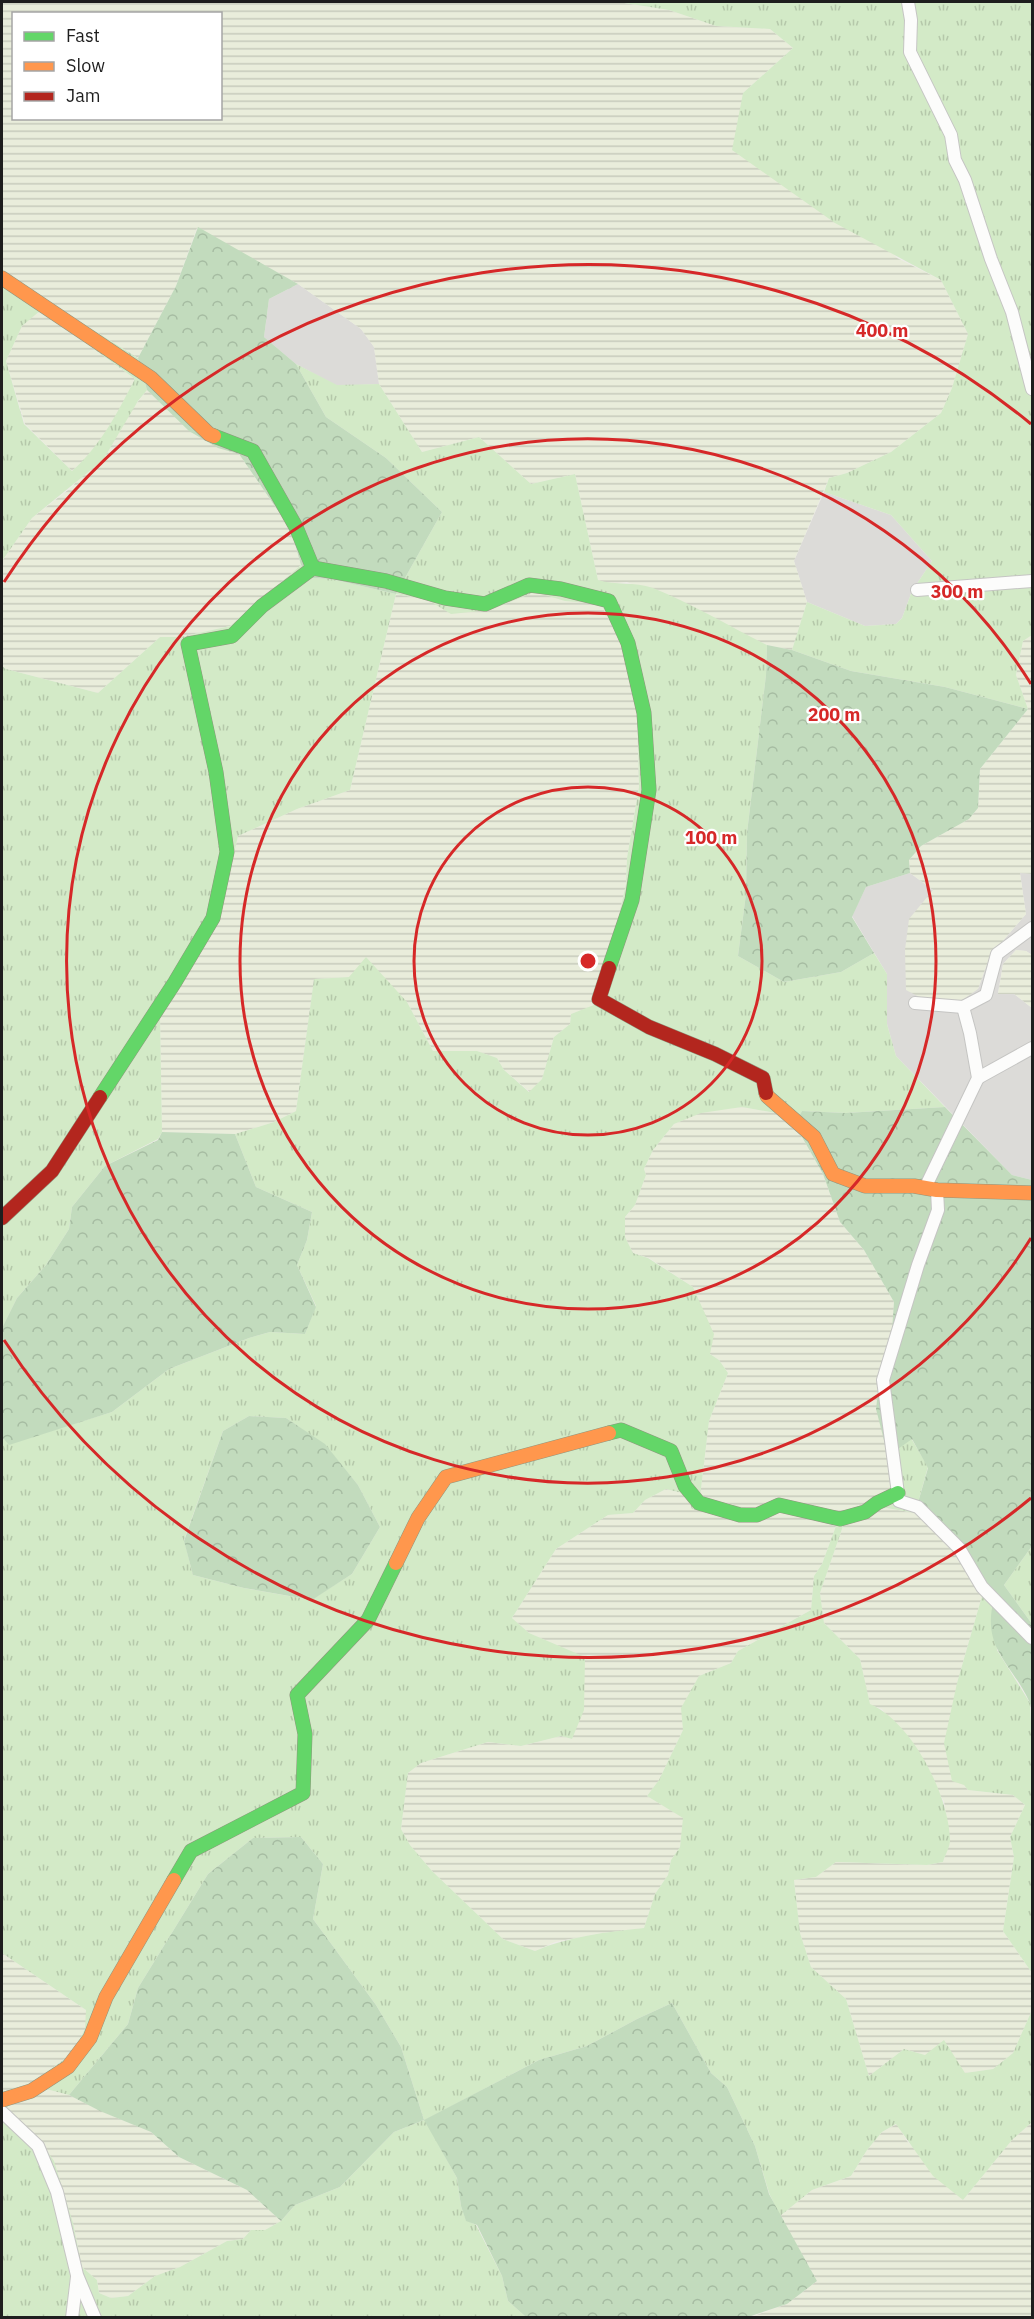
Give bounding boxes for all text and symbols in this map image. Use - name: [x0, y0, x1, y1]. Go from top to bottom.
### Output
- legend: [12, 12, 222, 120]
- text: Fast: [66, 24, 100, 47]
- text: Slow: [66, 54, 105, 77]
- text: Jam: [66, 84, 101, 107]
- text: 400 m: [856, 319, 908, 342]
- text: 300 m: [931, 580, 983, 603]
- text: 200 m: [808, 703, 860, 726]
- text: 100 m: [685, 826, 737, 849]
- centre of rings: [578, 951, 598, 971]

